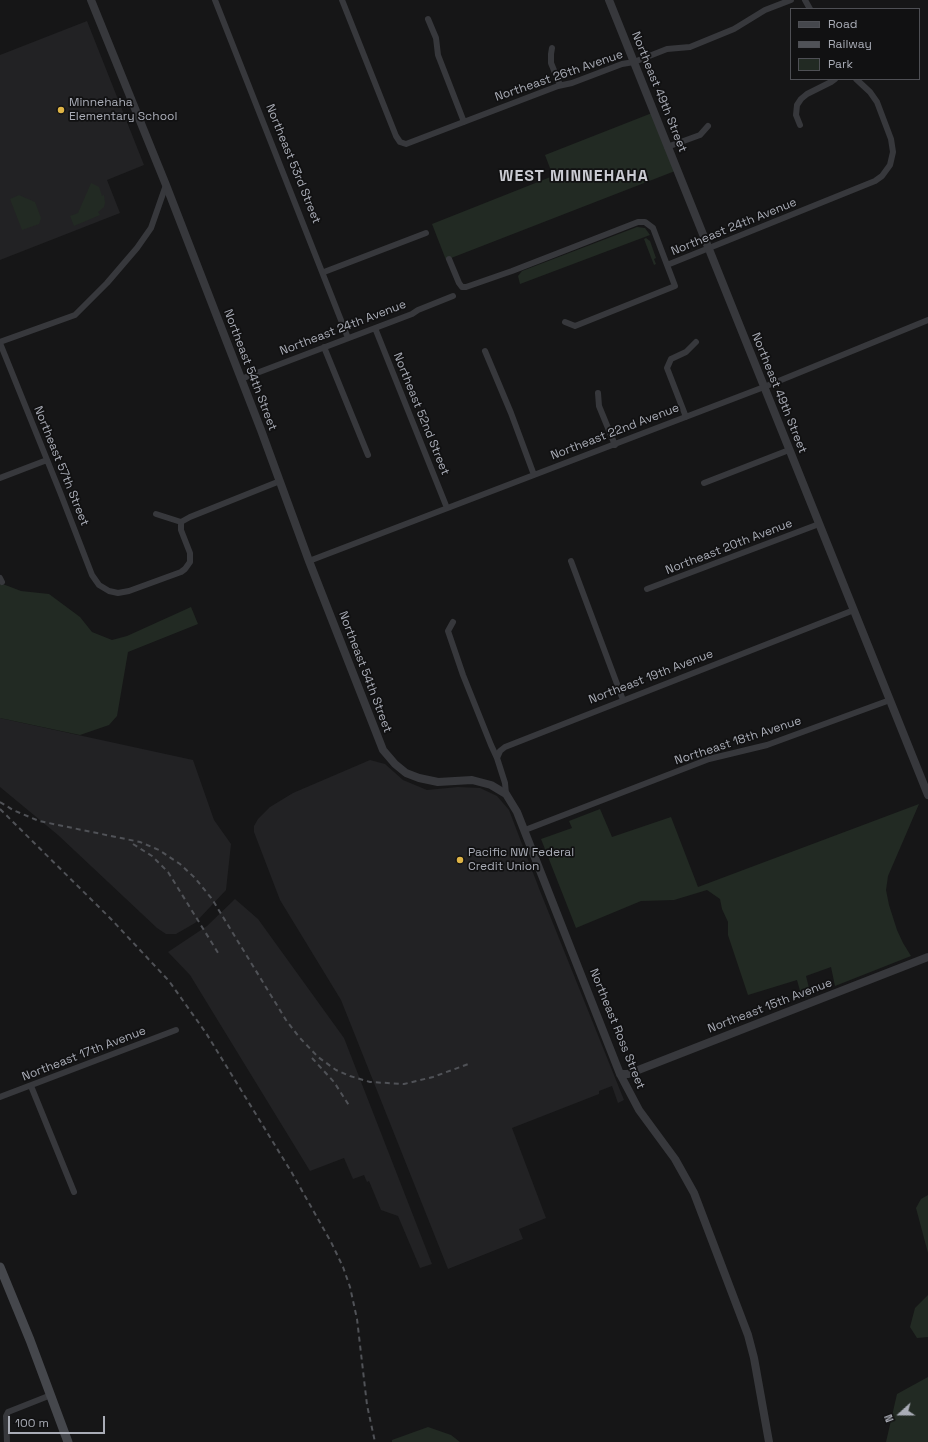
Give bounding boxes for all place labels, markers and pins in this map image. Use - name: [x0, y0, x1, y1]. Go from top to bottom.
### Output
- place label: Minnehaha Elementary School: [69, 96, 177, 124]
- marker: Minnehaha Elementary School: [56, 105, 66, 115]
- place label: Pacific NW Federal Credit Union: [468, 846, 574, 874]
- marker: Pacific NW Federal Credit Union: [455, 855, 465, 865]

